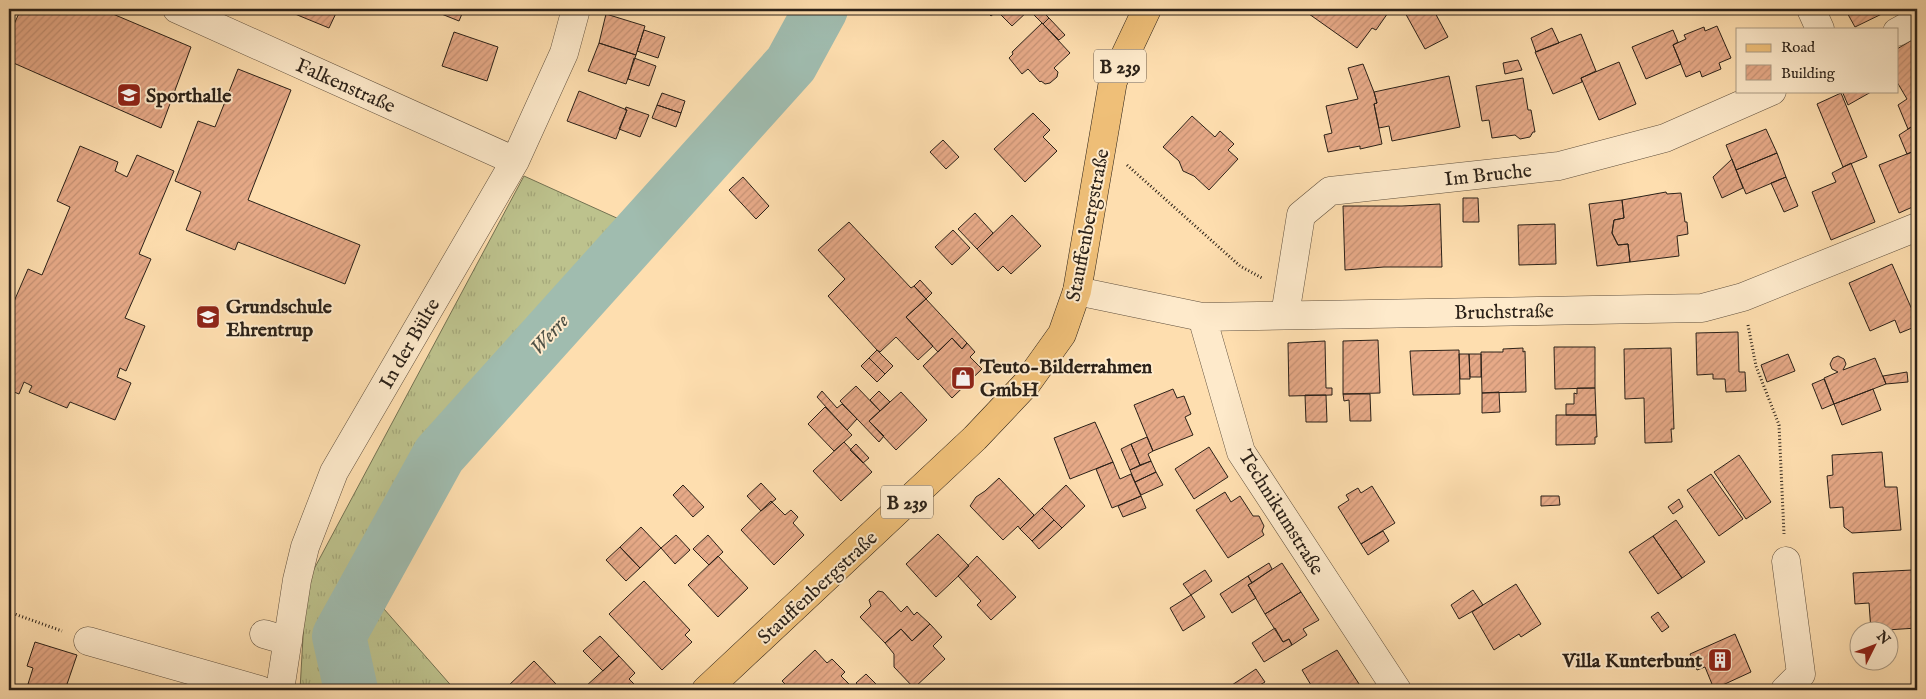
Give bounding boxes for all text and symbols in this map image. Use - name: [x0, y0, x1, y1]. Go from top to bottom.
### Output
- legend: [1736, 28, 1898, 92]
- text: Road: [1781, 38, 1816, 57]
- road number: B 239: [1094, 49, 1146, 82]
- street label: Falkenstraße: [292, 53, 399, 119]
- text: Building: [1781, 64, 1836, 83]
- school or university icon: Sporthalle: [116, 82, 142, 108]
- place label: Sporthalle: [146, 84, 232, 109]
- street label: Stauffenbergstraße: [1061, 147, 1116, 304]
- street label: Im Bruche: [1443, 158, 1533, 193]
- street label: In der Bülte: [374, 294, 446, 393]
- place label: Grundschule Ehrentrup: [226, 295, 333, 343]
- street label: Bruchstraße: [1454, 299, 1554, 326]
- school or university icon: Grundschule Ehrentrup: [195, 304, 221, 330]
- water label: Werre: [525, 309, 576, 361]
- place label: Teuto-Bilderrahmen GmbH: [979, 355, 1153, 403]
- shop icon: Teuto-Bilderrahmen GmbH: [950, 365, 976, 391]
- street label: Technikumstraße: [1232, 445, 1329, 580]
- road number: B 239: [881, 486, 933, 518]
- street label: Stauffenbergstraße: [753, 526, 883, 650]
- north arrow: [1848, 622, 1898, 672]
- text: N: [1872, 627, 1894, 648]
- building icon: Villa Kunterbunt: [1707, 647, 1733, 673]
- place label: Villa Kunterbunt: [1561, 649, 1702, 674]

